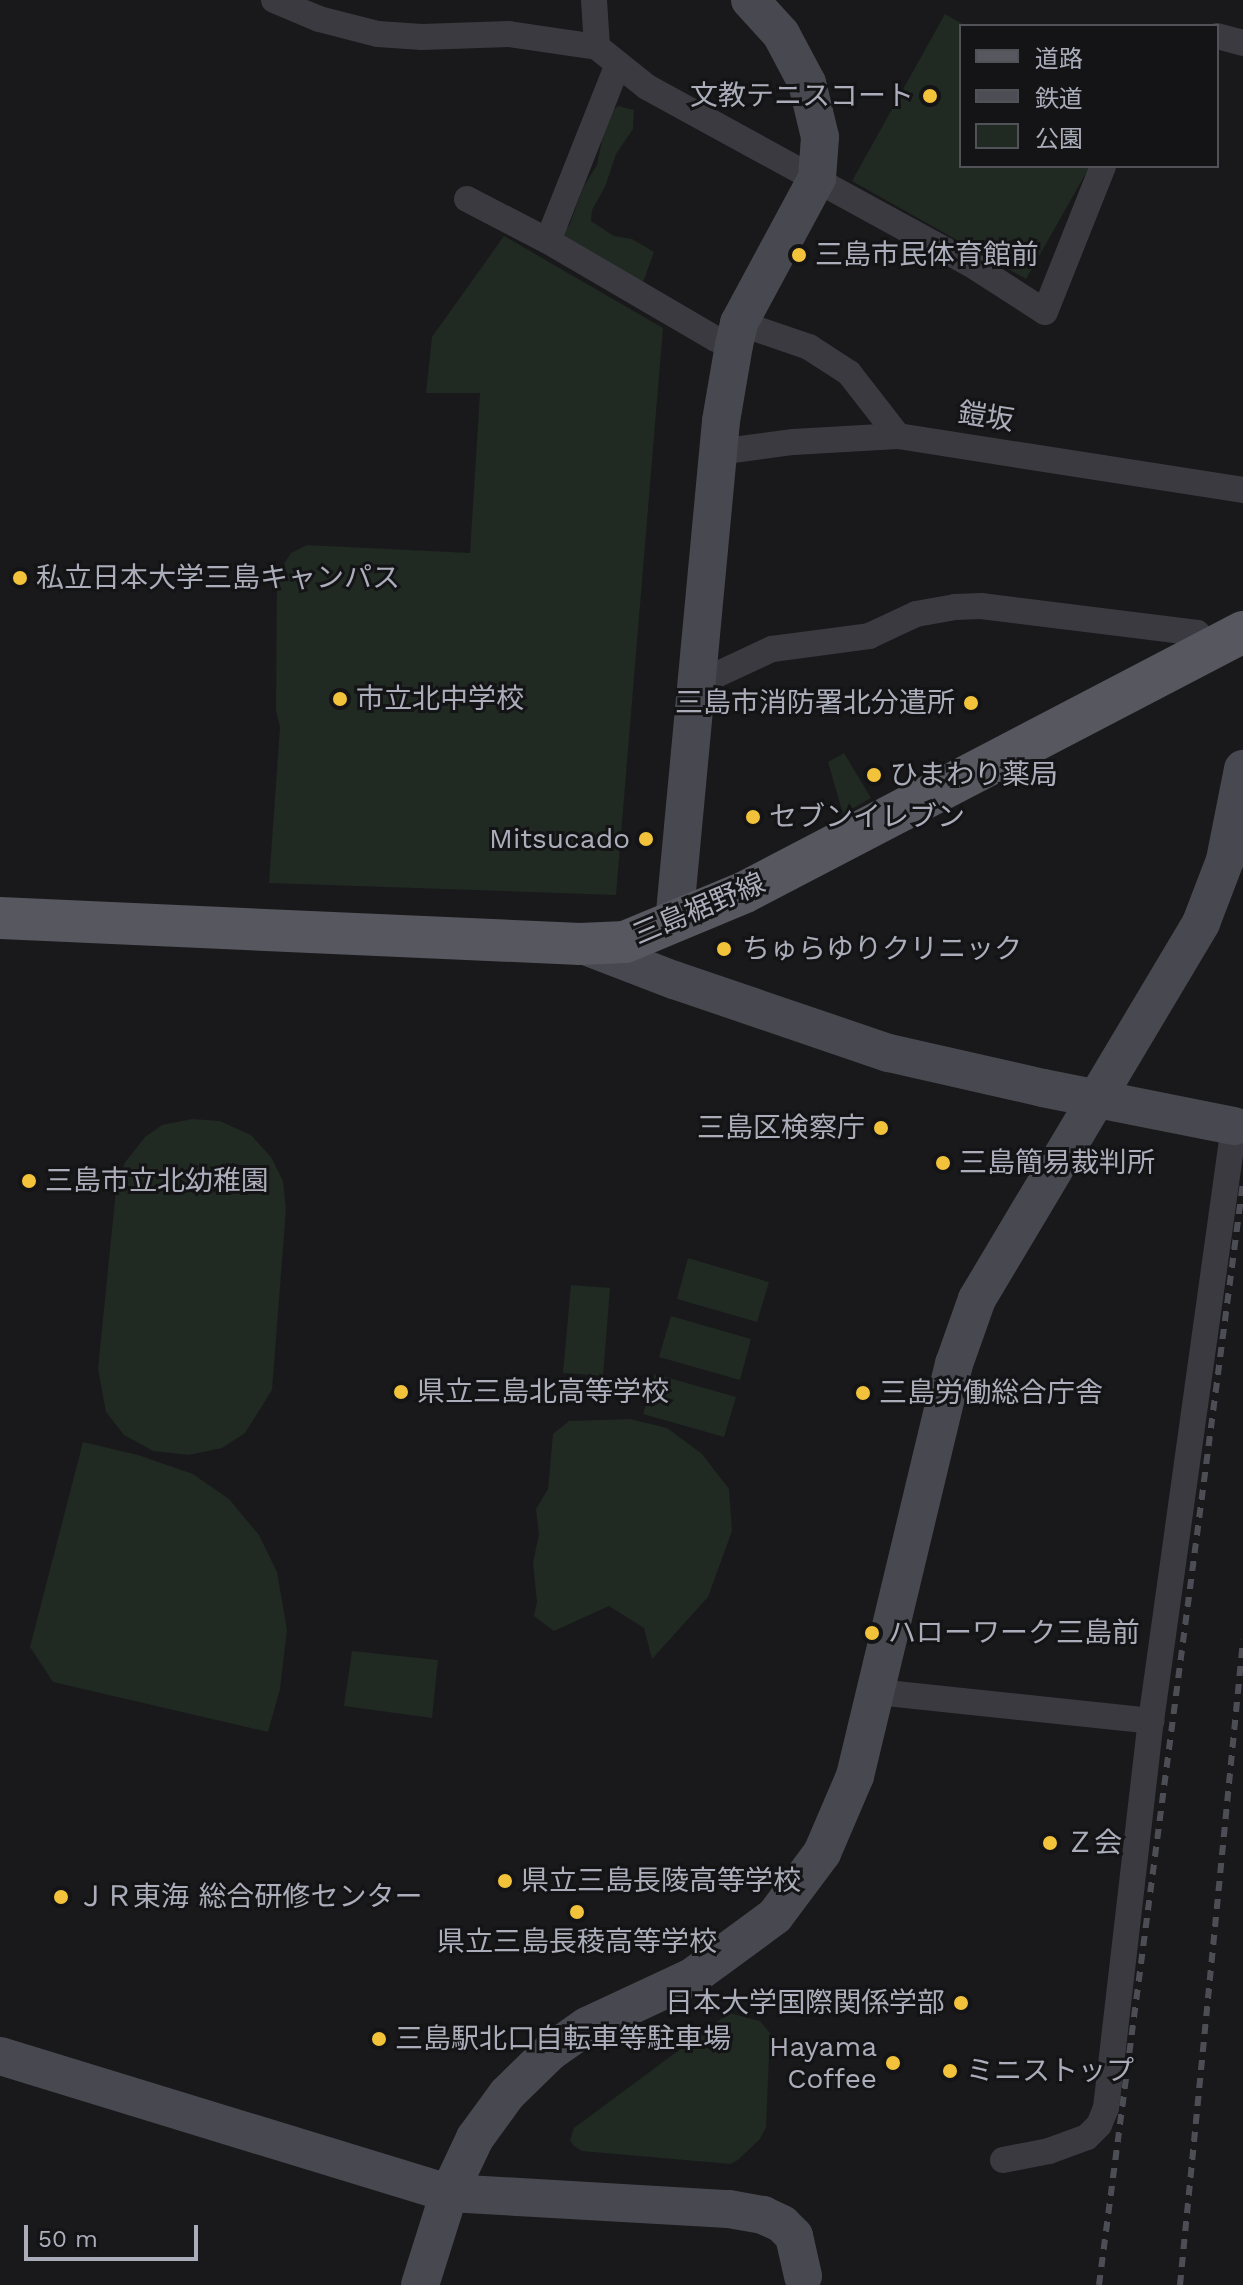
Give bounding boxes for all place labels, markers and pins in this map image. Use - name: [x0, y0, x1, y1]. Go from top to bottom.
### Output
- place label: 文教テニスコート: [690, 79, 914, 113]
- marker: 文教テニスコート: [921, 87, 939, 105]
- place label: 三島市民体育館前: [815, 238, 1039, 272]
- marker: 三島市民体育館前: [790, 246, 808, 264]
- place label: 私立日本大学三島キャンパス: [36, 561, 400, 595]
- marker: 私立日本大学三島キャンパス: [11, 569, 29, 587]
- place label: 市立北中学校: [356, 682, 524, 716]
- place label: 三島市消防署北分遣所: [675, 686, 955, 720]
- marker: 市立北中学校: [331, 690, 349, 708]
- marker: 三島市消防署北分遣所: [962, 694, 980, 712]
- place label: ひまわり薬局: [890, 758, 1058, 792]
- marker: ひまわり薬局: [865, 766, 883, 784]
- place label: セブンイレブン: [769, 800, 965, 834]
- marker: セブンイレブン: [744, 808, 762, 826]
- place label: Mitsucado: [489, 822, 630, 856]
- marker: Mitsucado: [637, 830, 655, 848]
- place label: ちゅらゆりクリニック: [742, 932, 1022, 966]
- marker: ちゅらゆりクリニック: [713, 938, 735, 960]
- place label: 三島区検察庁: [697, 1111, 865, 1145]
- marker: 三島区検察庁: [872, 1119, 890, 1137]
- place label: 三島簡易裁判所: [959, 1146, 1155, 1180]
- marker: 三島簡易裁判所: [934, 1154, 952, 1172]
- place label: 三島市立北幼稚園: [45, 1164, 269, 1198]
- marker: 三島市立北幼稚園: [20, 1172, 38, 1190]
- place label: 県立三島北高等学校: [417, 1375, 669, 1409]
- place label: 三島労働総合庁舎: [879, 1376, 1103, 1410]
- marker: 県立三島北高等学校: [392, 1383, 410, 1401]
- marker: 三島労働総合庁舎: [854, 1384, 872, 1402]
- place label: ハローワーク三島前: [888, 1616, 1140, 1650]
- marker: ハローワーク三島前: [863, 1624, 881, 1642]
- place label: Ｚ会: [1066, 1826, 1122, 1860]
- marker: Ｚ会: [1041, 1834, 1059, 1852]
- place label: 県立三島長陵高等学校: [521, 1864, 801, 1898]
- marker: 県立三島長陵高等学校: [496, 1872, 514, 1890]
- place label: ＪＲ東海 総合研修センター: [77, 1880, 423, 1914]
- marker: ＪＲ東海 総合研修センター: [52, 1888, 70, 1906]
- marker: 県立三島長稜高等学校: [568, 1903, 586, 1921]
- place label: 県立三島長稜高等学校: [437, 1925, 717, 1959]
- place label: 日本大学国際関係学部: [665, 1986, 945, 2020]
- marker: 日本大学国際関係学部: [952, 1994, 970, 2012]
- place label: 三島駅北口自転車等駐車場: [395, 2022, 731, 2056]
- marker: 三島駅北口自転車等駐車場: [370, 2030, 388, 2048]
- place label: Hayama Coffee: [769, 2030, 877, 2096]
- marker: Hayama Coffee: [884, 2054, 902, 2072]
- place label: ミニストップ: [966, 2054, 1134, 2088]
- marker: ミニストップ: [941, 2062, 959, 2080]

